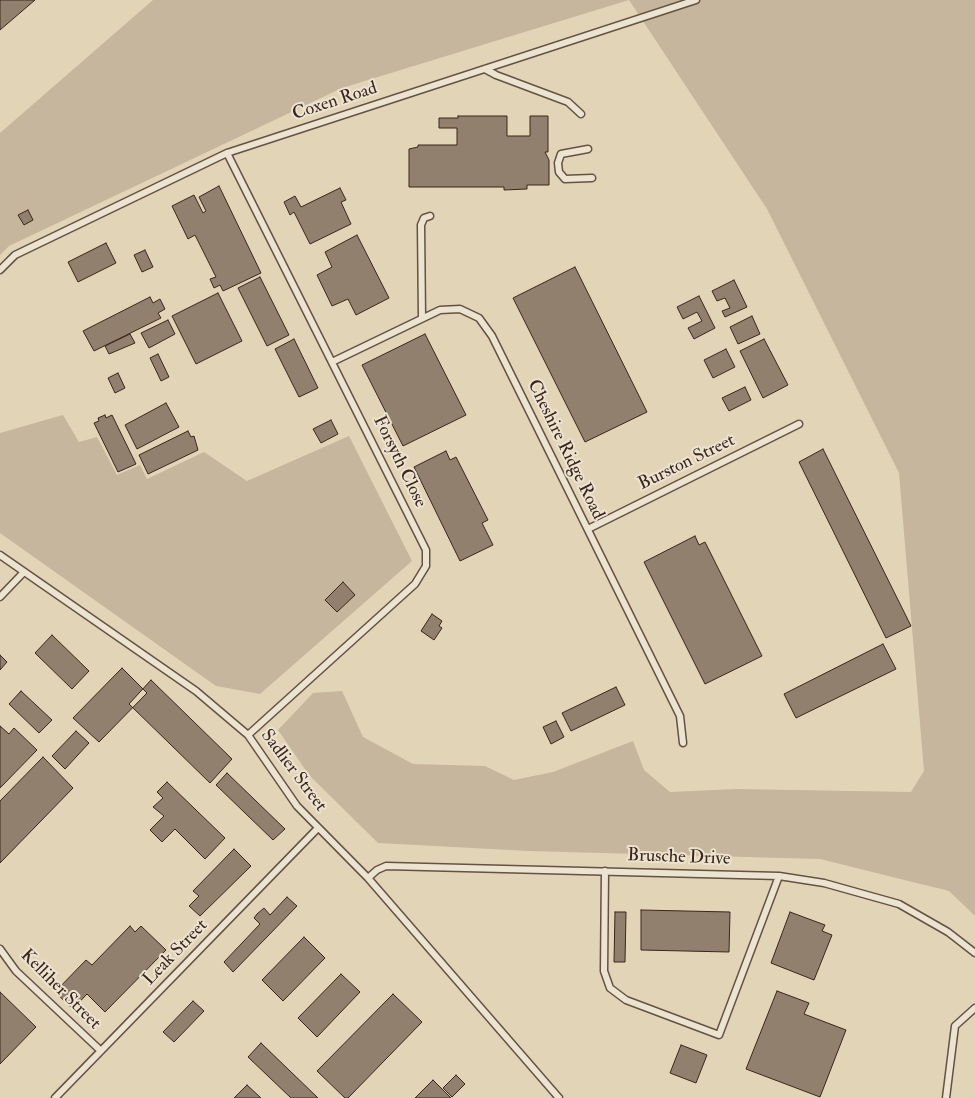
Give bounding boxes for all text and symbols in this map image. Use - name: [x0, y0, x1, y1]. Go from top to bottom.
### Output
- street label: Coxen Road: [290, 78, 380, 126]
- street label: Cheshire Ridge Road: [522, 377, 608, 523]
- street label: Forsyth Close: [367, 413, 431, 511]
- street label: Burston Street: [635, 430, 739, 496]
- street label: Sadlier Street: [255, 726, 331, 816]
- street label: Brusche Drive: [627, 845, 731, 871]
- street label: Leak Street: [139, 915, 213, 991]
- street label: Kelliher Street: [15, 945, 105, 1035]

